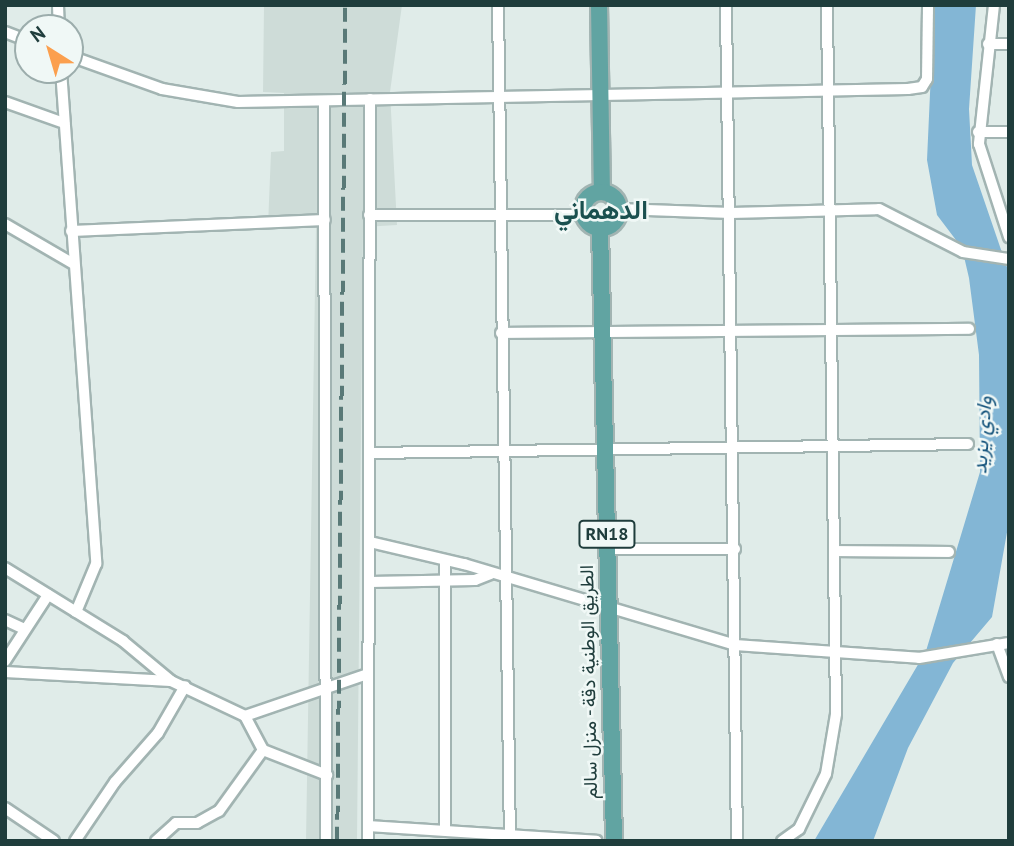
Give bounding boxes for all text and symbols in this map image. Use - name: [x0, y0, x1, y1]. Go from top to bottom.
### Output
- north arrow: [14, 14, 84, 84]
- text: N: [25, 20, 50, 47]
- district label: الدهماني: [554, 194, 648, 226]
- water label: وادي يزيد: [967, 395, 997, 475]
- road number: RN18: [577, 520, 637, 548]
- street label: الطريق الوطنية دقة - منزل سالم: [576, 563, 602, 801]

